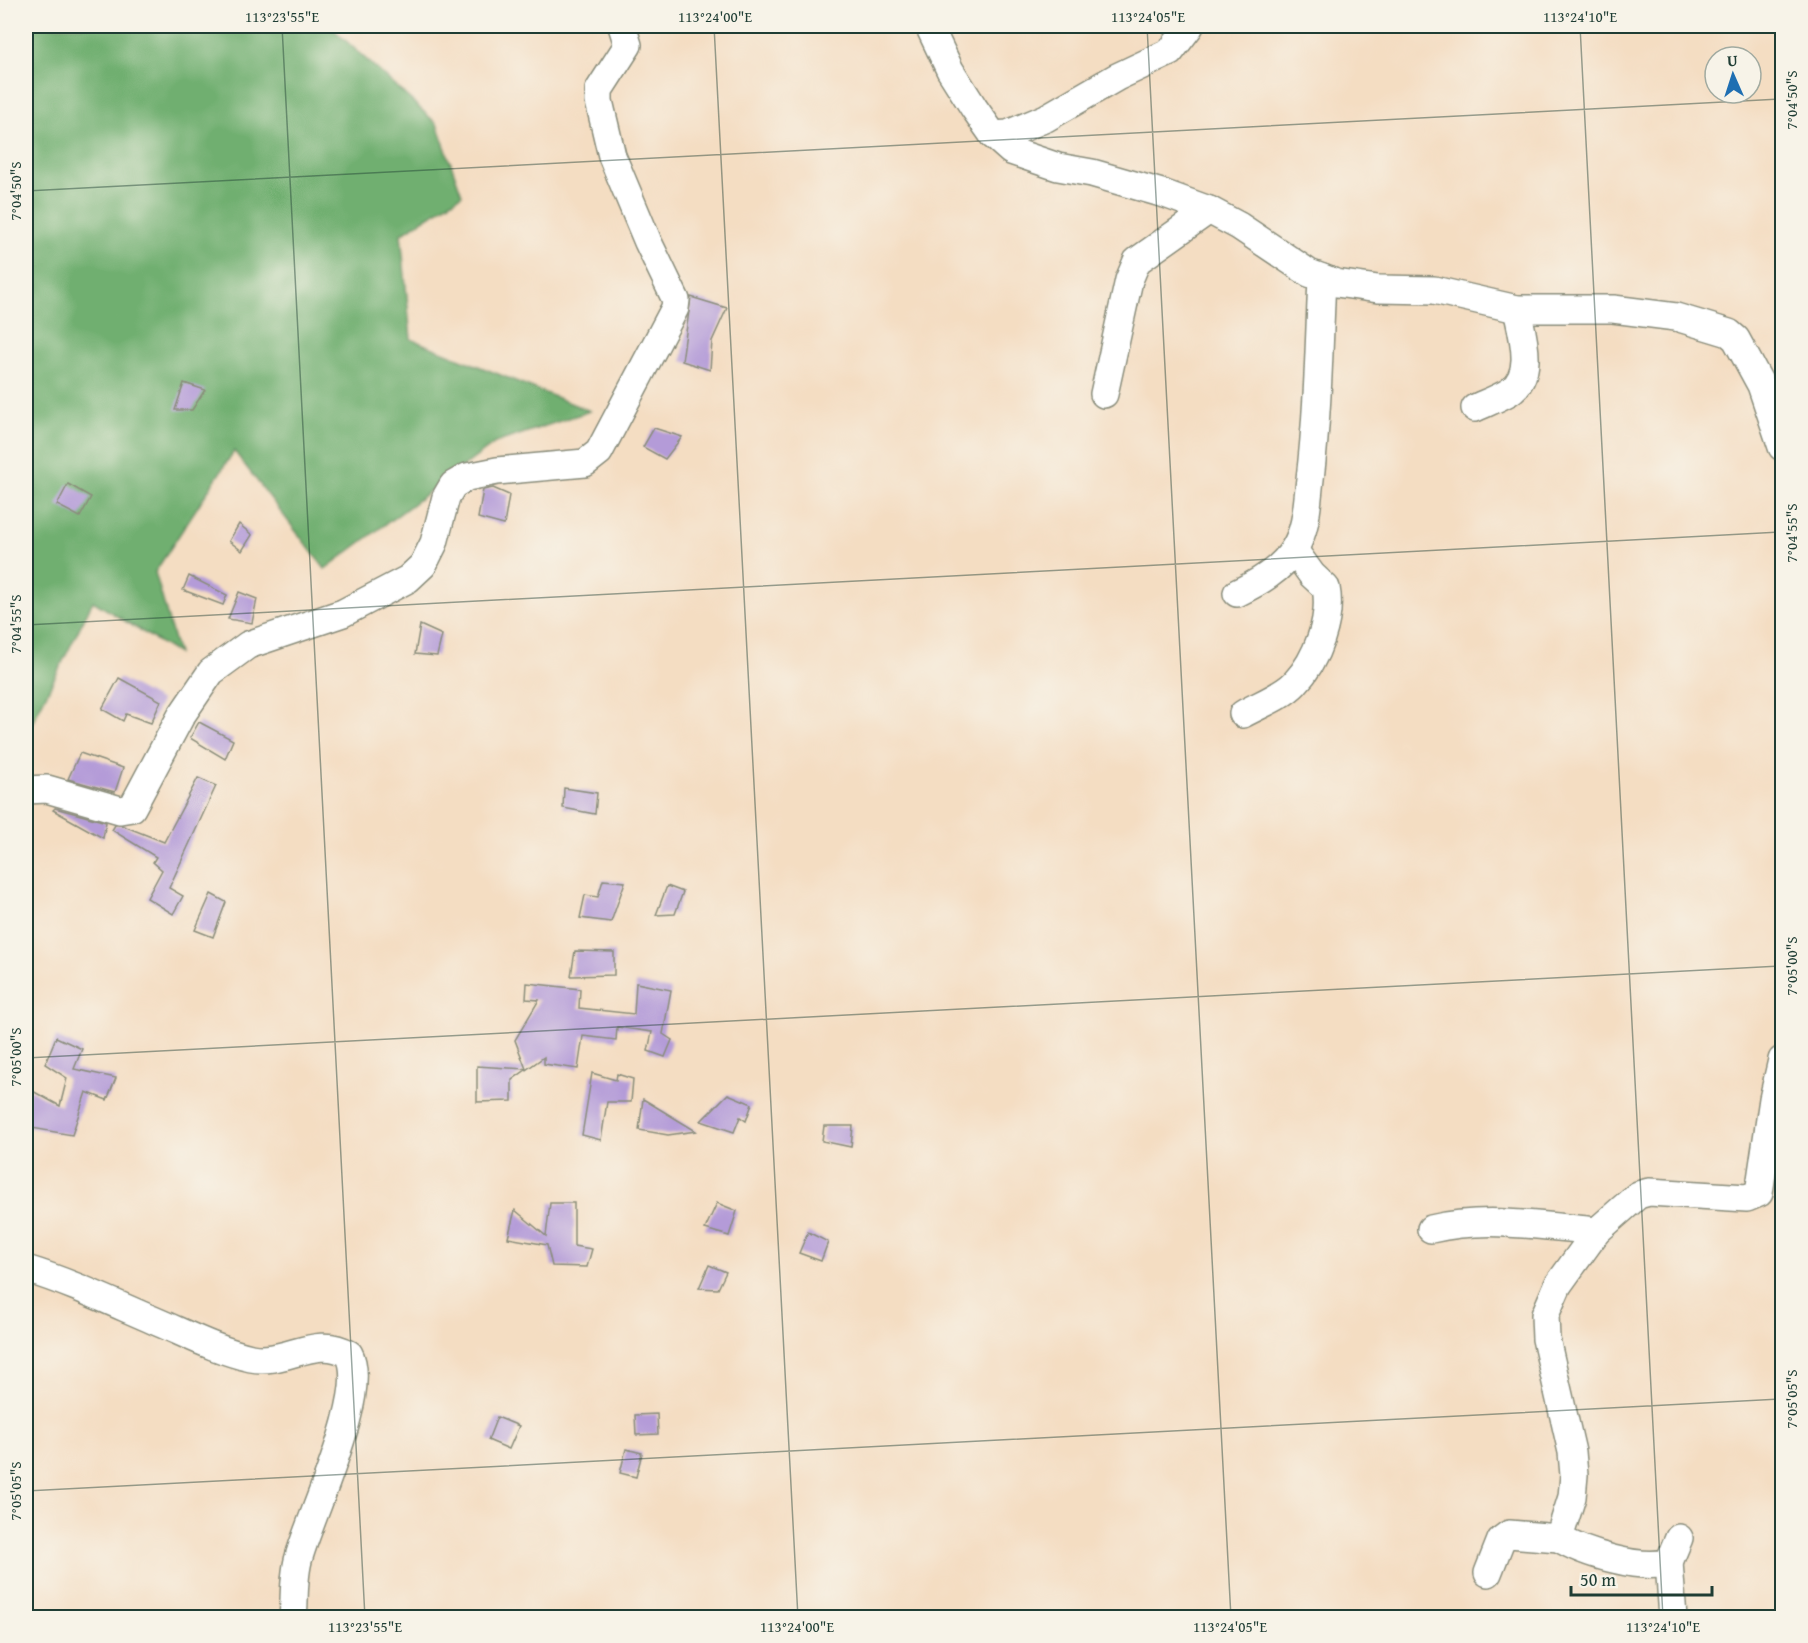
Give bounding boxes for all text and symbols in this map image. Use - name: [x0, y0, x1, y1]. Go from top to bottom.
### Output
- text: 113°23'55"E: [245, 6, 319, 27]
- text: 113°24'00"E: [678, 6, 752, 27]
- text: 113°24'05"E: [1111, 6, 1185, 27]
- text: 113°24'10"E: [1543, 6, 1617, 27]
- north arrow: [1703, 45, 1763, 105]
- text: U: [1726, 48, 1738, 72]
- text: 7°04'50"S: [1781, 70, 1802, 130]
- text: 7°04'50"S: [5, 161, 26, 221]
- text: 7°04'55"S: [1781, 503, 1802, 563]
- text: 7°04'55"S: [5, 594, 26, 654]
- text: 7°05'00"S: [1781, 936, 1802, 996]
- text: 7°05'00"S: [5, 1027, 26, 1087]
- text: 7°05'05"S: [1781, 1369, 1802, 1429]
- text: 7°05'05"S: [5, 1461, 26, 1521]
- scale bar: [1571, 1559, 1712, 1597]
- text: 50 m: [1580, 1566, 1616, 1593]
- text: 113°23'55"E: [328, 1616, 402, 1637]
- text: 113°24'00"E: [760, 1616, 834, 1637]
- text: 113°24'05"E: [1193, 1616, 1267, 1637]
- text: 113°24'10"E: [1626, 1616, 1700, 1637]

